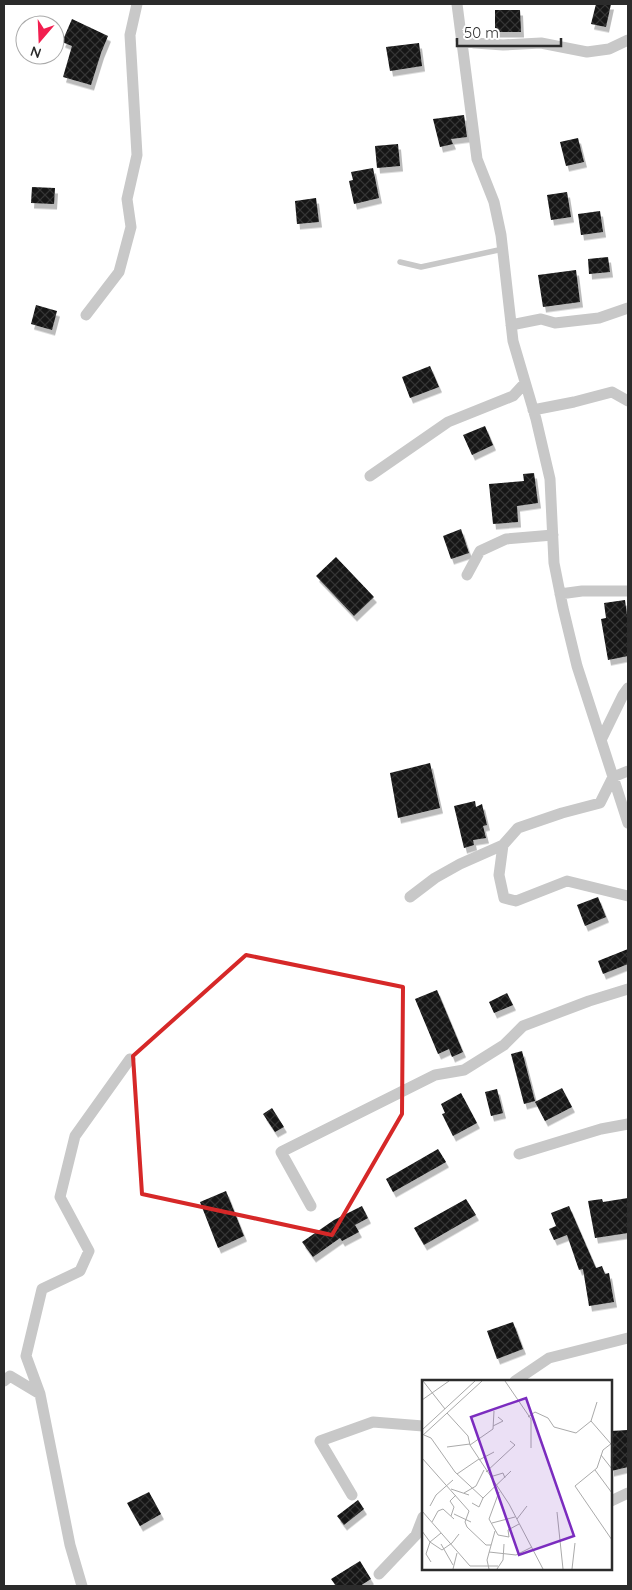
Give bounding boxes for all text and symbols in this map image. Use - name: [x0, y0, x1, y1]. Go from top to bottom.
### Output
- north arrow: [15, 15, 65, 65]
- scale bar: [457, 15, 561, 47]
- text: 50 m: [464, 23, 499, 42]
- text: N: [28, 42, 44, 62]
- inset map: [422, 1380, 612, 1570]

